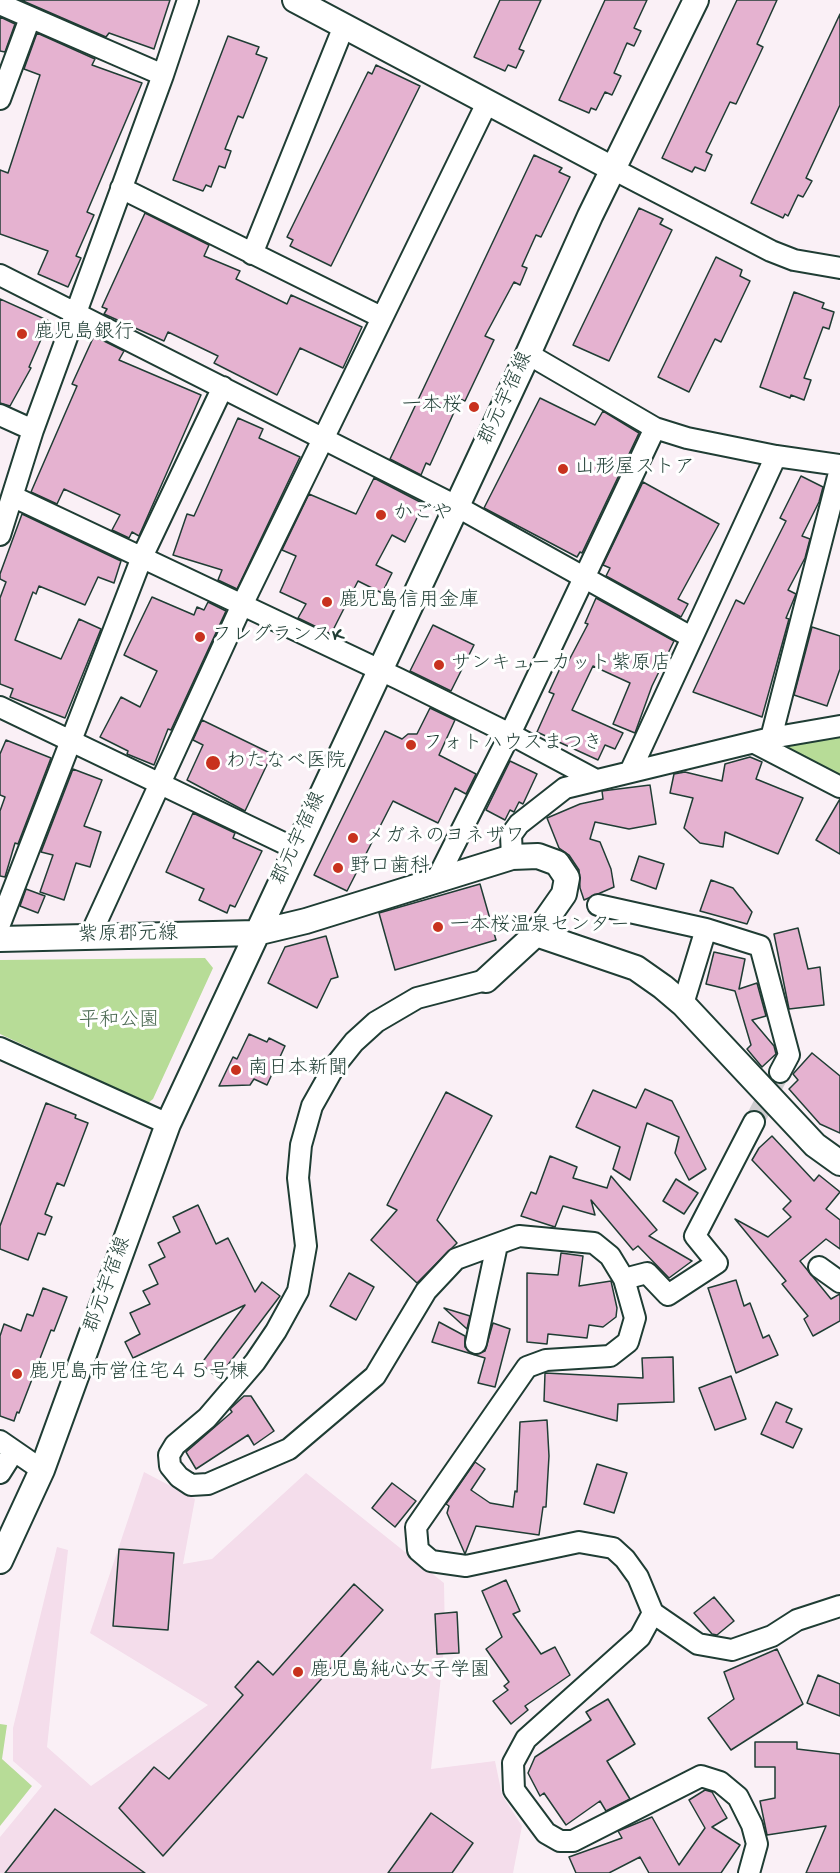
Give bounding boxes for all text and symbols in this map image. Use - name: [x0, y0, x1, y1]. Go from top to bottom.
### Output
- place label: 鹿児島銀行: [34, 322, 134, 346]
- marker: 鹿児島銀行: [15, 327, 29, 341]
- street label: 郡元宇宿線: [475, 349, 539, 449]
- place label: 一本桜: [402, 395, 462, 419]
- marker: 一本桜: [467, 400, 481, 414]
- place label: 山形屋ストア: [575, 457, 695, 481]
- marker: 山形屋ストア: [556, 462, 570, 476]
- place label: かごや: [393, 503, 453, 527]
- marker: かごや: [374, 508, 388, 522]
- place label: 鹿児島信用金庫: [339, 590, 479, 614]
- marker: 鹿児島信用金庫: [320, 595, 334, 609]
- place label: フレグランスK: [212, 625, 343, 649]
- marker: フレグランスK: [193, 630, 207, 644]
- place label: サンキューカット紫原店: [451, 653, 671, 677]
- marker: サンキューカット紫原店: [432, 658, 446, 672]
- place label: フォトハウスまつき: [423, 733, 603, 757]
- marker: フォトハウスまつき: [404, 738, 418, 752]
- place label: わたなべ医院: [226, 751, 346, 775]
- marker: わたなべ医院: [204, 754, 222, 772]
- street label: 郡元宇宿線: [268, 789, 332, 889]
- place label: メガネのヨネザワ: [365, 826, 525, 850]
- marker: メガネのヨネザワ: [346, 831, 360, 845]
- place label: 野口歯科: [350, 856, 430, 880]
- marker: 野口歯科: [331, 861, 345, 875]
- place label: 一本桜温泉センター: [450, 915, 630, 939]
- marker: 一本桜温泉センター: [431, 920, 445, 934]
- street label: 紫原郡元線: [78, 923, 178, 949]
- park label: 平和公園: [79, 1010, 159, 1034]
- place label: 南日本新聞: [248, 1058, 348, 1082]
- marker: 南日本新聞: [229, 1063, 243, 1077]
- street label: 郡元宇宿線: [81, 1234, 137, 1336]
- place label: 鹿児島市営住宅４５号棟: [29, 1362, 249, 1386]
- marker: 鹿児島市営住宅４５号棟: [10, 1367, 24, 1381]
- place label: 鹿児島純心女子学園: [310, 1660, 490, 1684]
- marker: 鹿児島純心女子学園: [291, 1665, 305, 1679]

